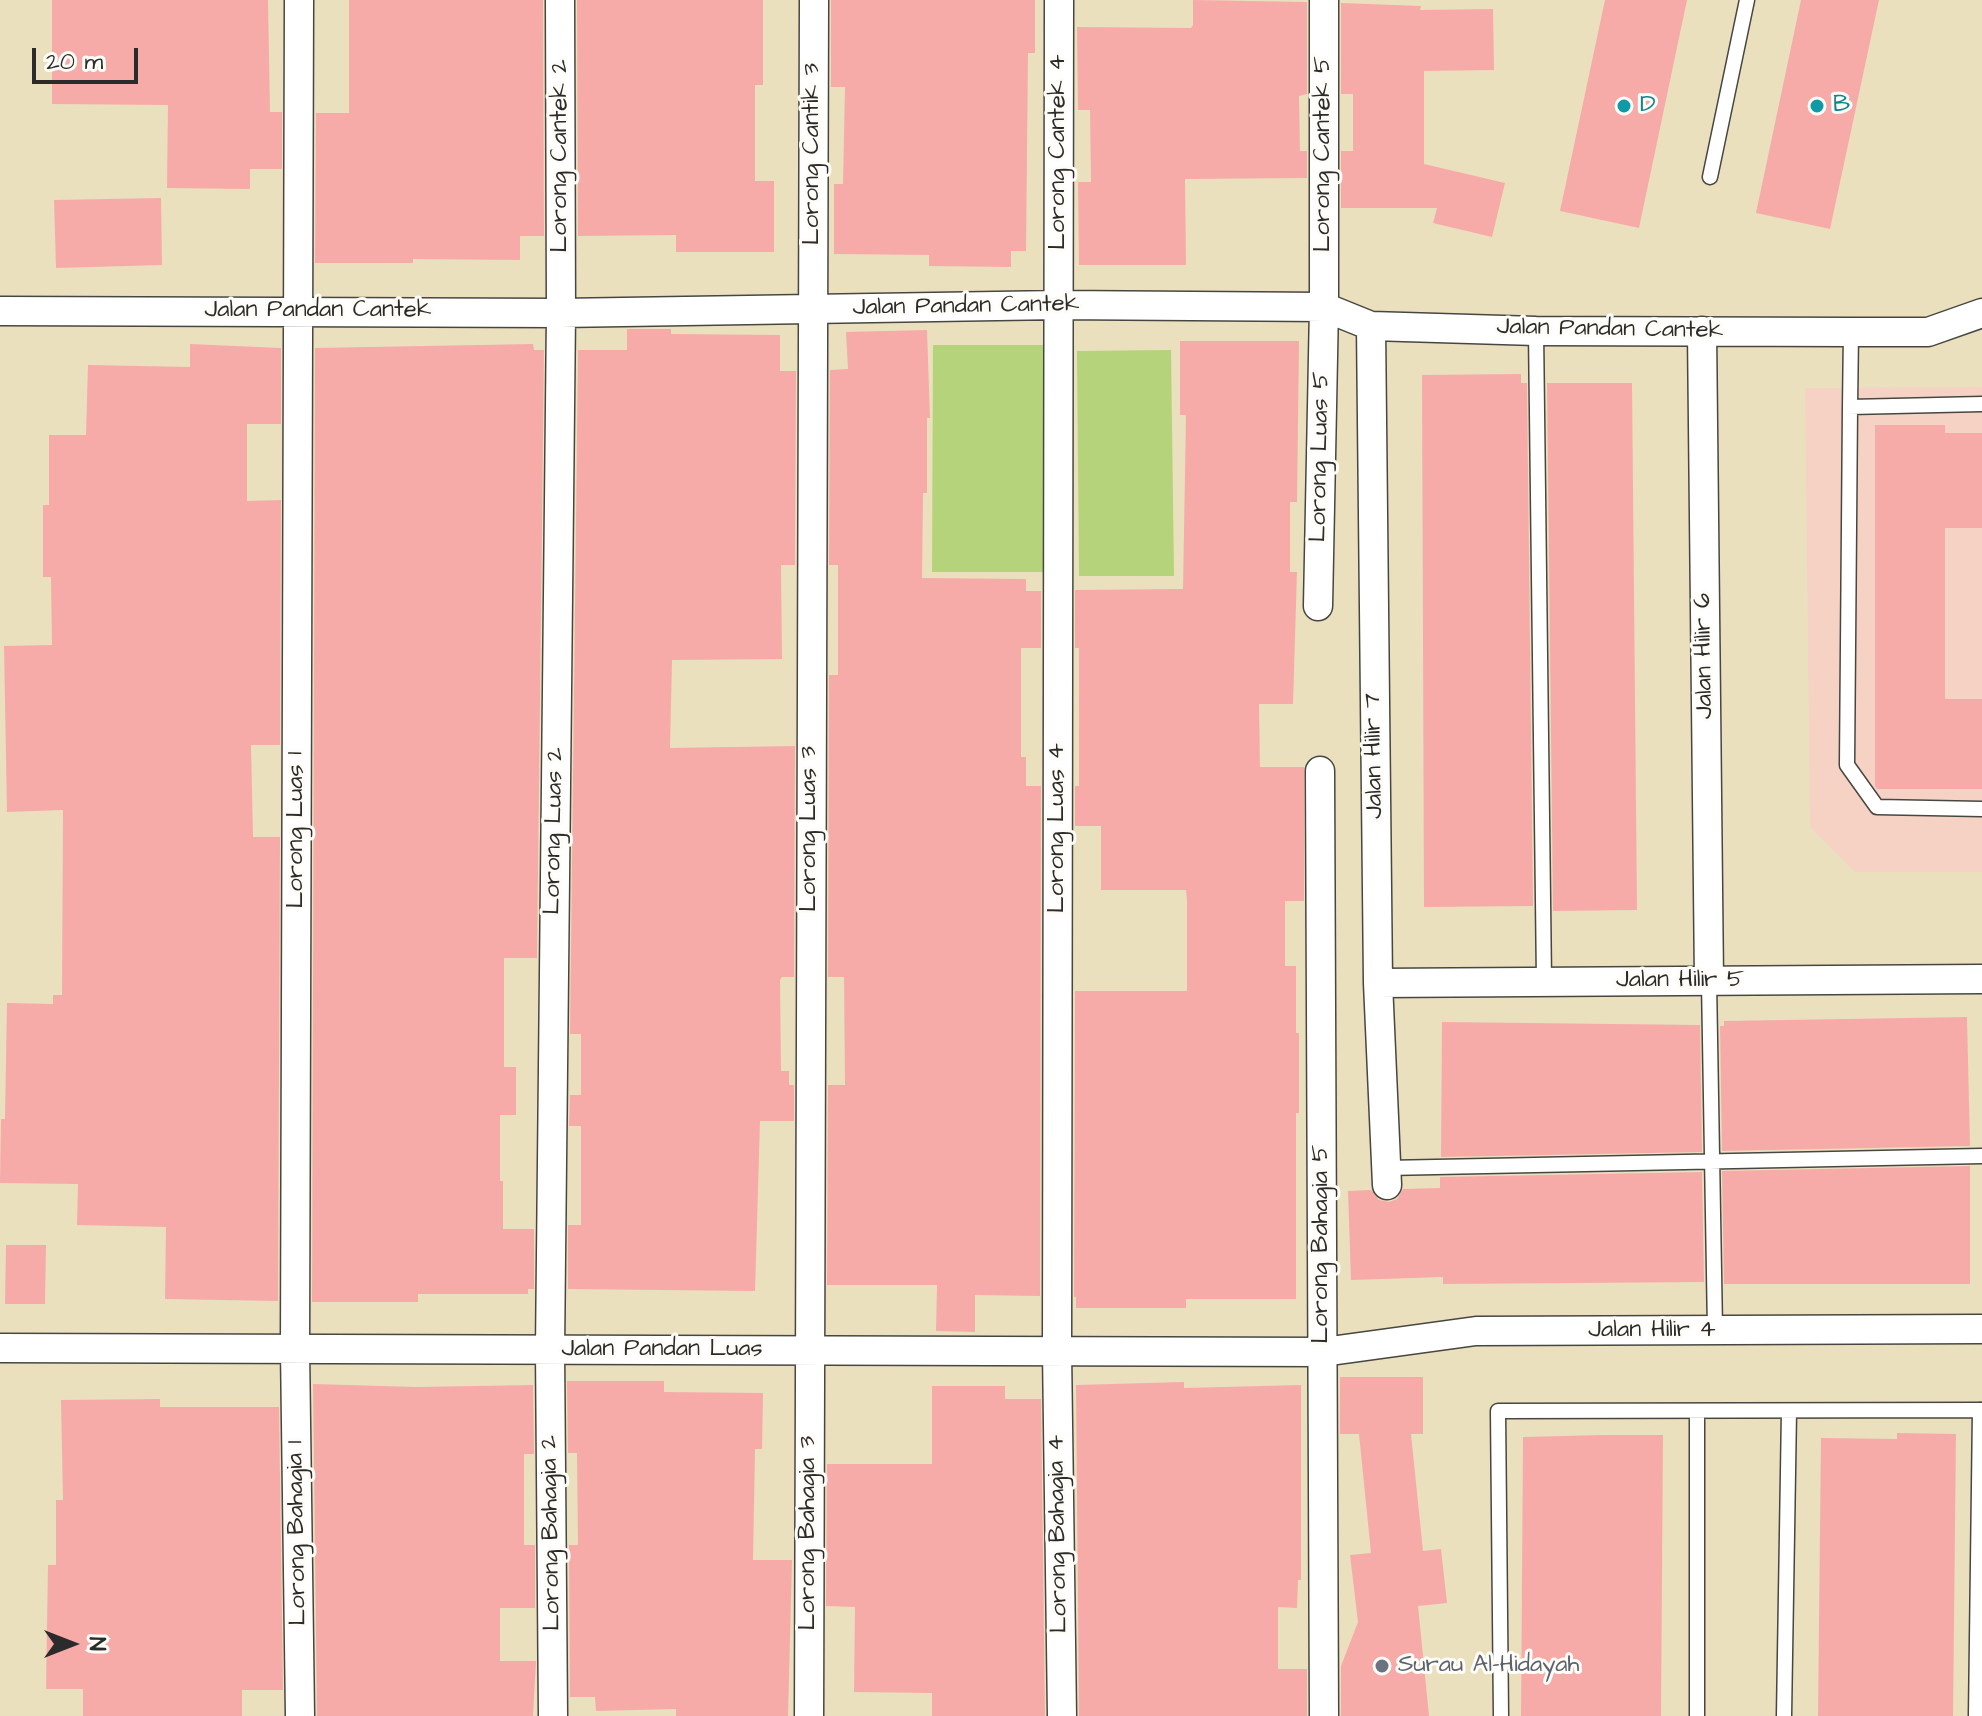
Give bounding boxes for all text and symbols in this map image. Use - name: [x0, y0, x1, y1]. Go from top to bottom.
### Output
- scale bar: [36, 32, 142, 82]
- text: 20 m: [46, 45, 103, 79]
- street label: Lorong Cantek 4: [1045, 54, 1073, 250]
- street label: Lorong Cantek 5: [1310, 56, 1338, 252]
- street label: Lorong Cantek 2: [547, 60, 575, 252]
- street label: Lorong Cantik 3: [799, 63, 827, 245]
- place label: D: [1640, 92, 1656, 120]
- place label: B: [1833, 92, 1850, 120]
- marker: D: [1615, 97, 1633, 115]
- marker: B: [1808, 97, 1826, 115]
- street label: Jalan Pandan Cantek: [852, 291, 1080, 323]
- street label: Jalan Pandan Cantek: [205, 297, 431, 325]
- street label: Jalan Pandan Cantek: [1496, 314, 1724, 346]
- street label: Lorong Luas 5: [1305, 372, 1337, 542]
- street label: Jalan Hilir 6: [1690, 593, 1720, 719]
- street label: Jalan Hilir 7: [1360, 693, 1390, 819]
- street label: Lorong Luas 4: [1044, 743, 1072, 913]
- street label: Lorong Luas 3: [796, 746, 824, 912]
- street label: Lorong Luas 2: [539, 747, 571, 915]
- street label: Lorong Luas 1: [283, 752, 311, 908]
- street label: Jalan Hilir 5: [1616, 967, 1744, 995]
- street label: Lorong Bahagia 5: [1308, 1144, 1336, 1344]
- street label: Jalan Hilir 4: [1588, 1317, 1716, 1345]
- street label: Jalan Pandan Luas: [561, 1336, 763, 1364]
- street label: Lorong Bahagia 2: [536, 1435, 568, 1631]
- street label: Lorong Bahagia 4: [1043, 1435, 1075, 1633]
- street label: Lorong Bahagia 3: [795, 1436, 823, 1630]
- street label: Lorong Bahagia 1: [282, 1440, 314, 1626]
- north arrow: [32, 1604, 112, 1684]
- text: N: [81, 1637, 112, 1651]
- place label: Surau Al-Hidayah: [1398, 1652, 1579, 1680]
- marker: Surau Al-Hidayah: [1373, 1657, 1391, 1675]

